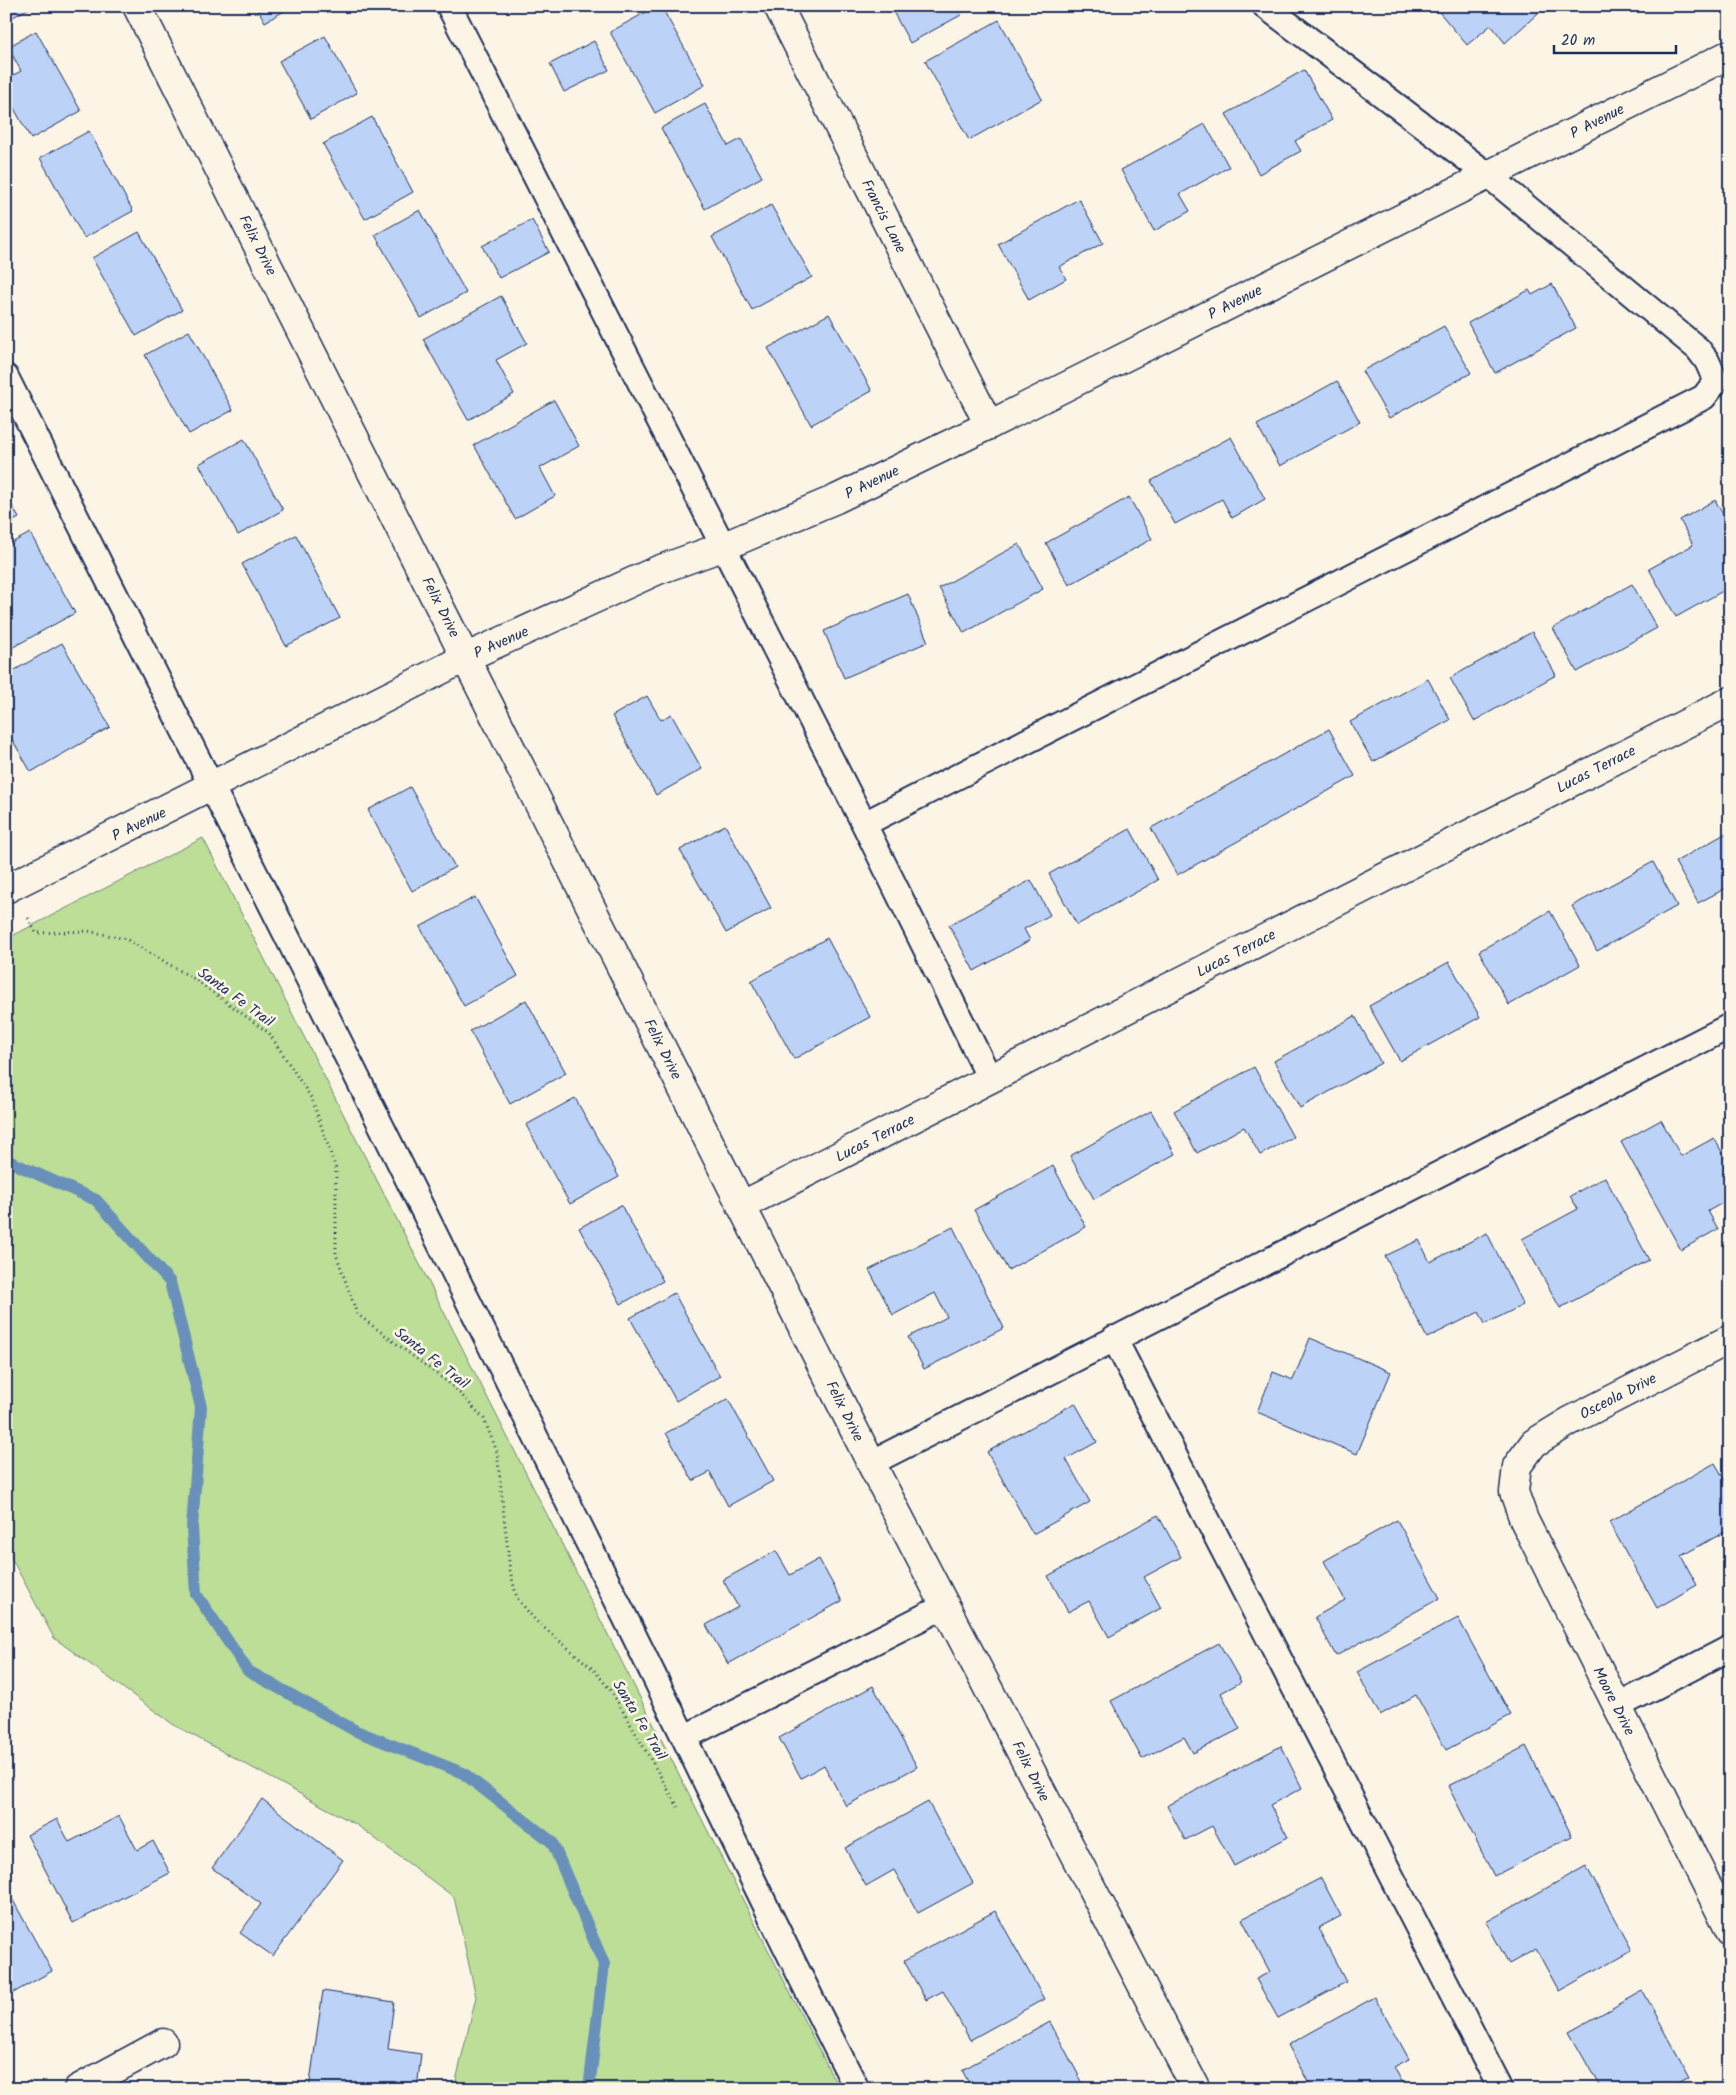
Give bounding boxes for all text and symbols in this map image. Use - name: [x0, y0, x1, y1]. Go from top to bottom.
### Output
- scale bar: [1554, 22, 1676, 54]
- text: 20 m: [1561, 29, 1595, 53]
- street label: P Avenue: [1566, 98, 1629, 146]
- street label: Francis Lane: [854, 175, 912, 258]
- street label: Felix Drive: [232, 211, 283, 280]
- street label: P Avenue: [1204, 279, 1267, 327]
- street label: P Avenue: [841, 459, 904, 506]
- street label: Felix Drive: [415, 573, 466, 642]
- street label: P Avenue: [470, 620, 533, 666]
- street label: Lucas Terrace: [1552, 739, 1641, 800]
- street label: P Avenue: [108, 801, 171, 848]
- street label: Lucas Terrace: [1192, 923, 1281, 984]
- street label: Santa Fe Trail: [192, 962, 279, 1034]
- street label: Felix Drive: [637, 1015, 688, 1084]
- street label: Lucas Terrace: [831, 1108, 920, 1169]
- street label: Santa Fe Trail: [389, 1322, 474, 1396]
- street label: Osceola Drive: [1576, 1367, 1661, 1427]
- street label: Felix Drive: [819, 1377, 870, 1446]
- street label: Moore Drive: [1586, 1663, 1641, 1740]
- street label: Santa Fe Trail: [606, 1676, 673, 1765]
- street label: Felix Drive: [1005, 1737, 1056, 1806]

